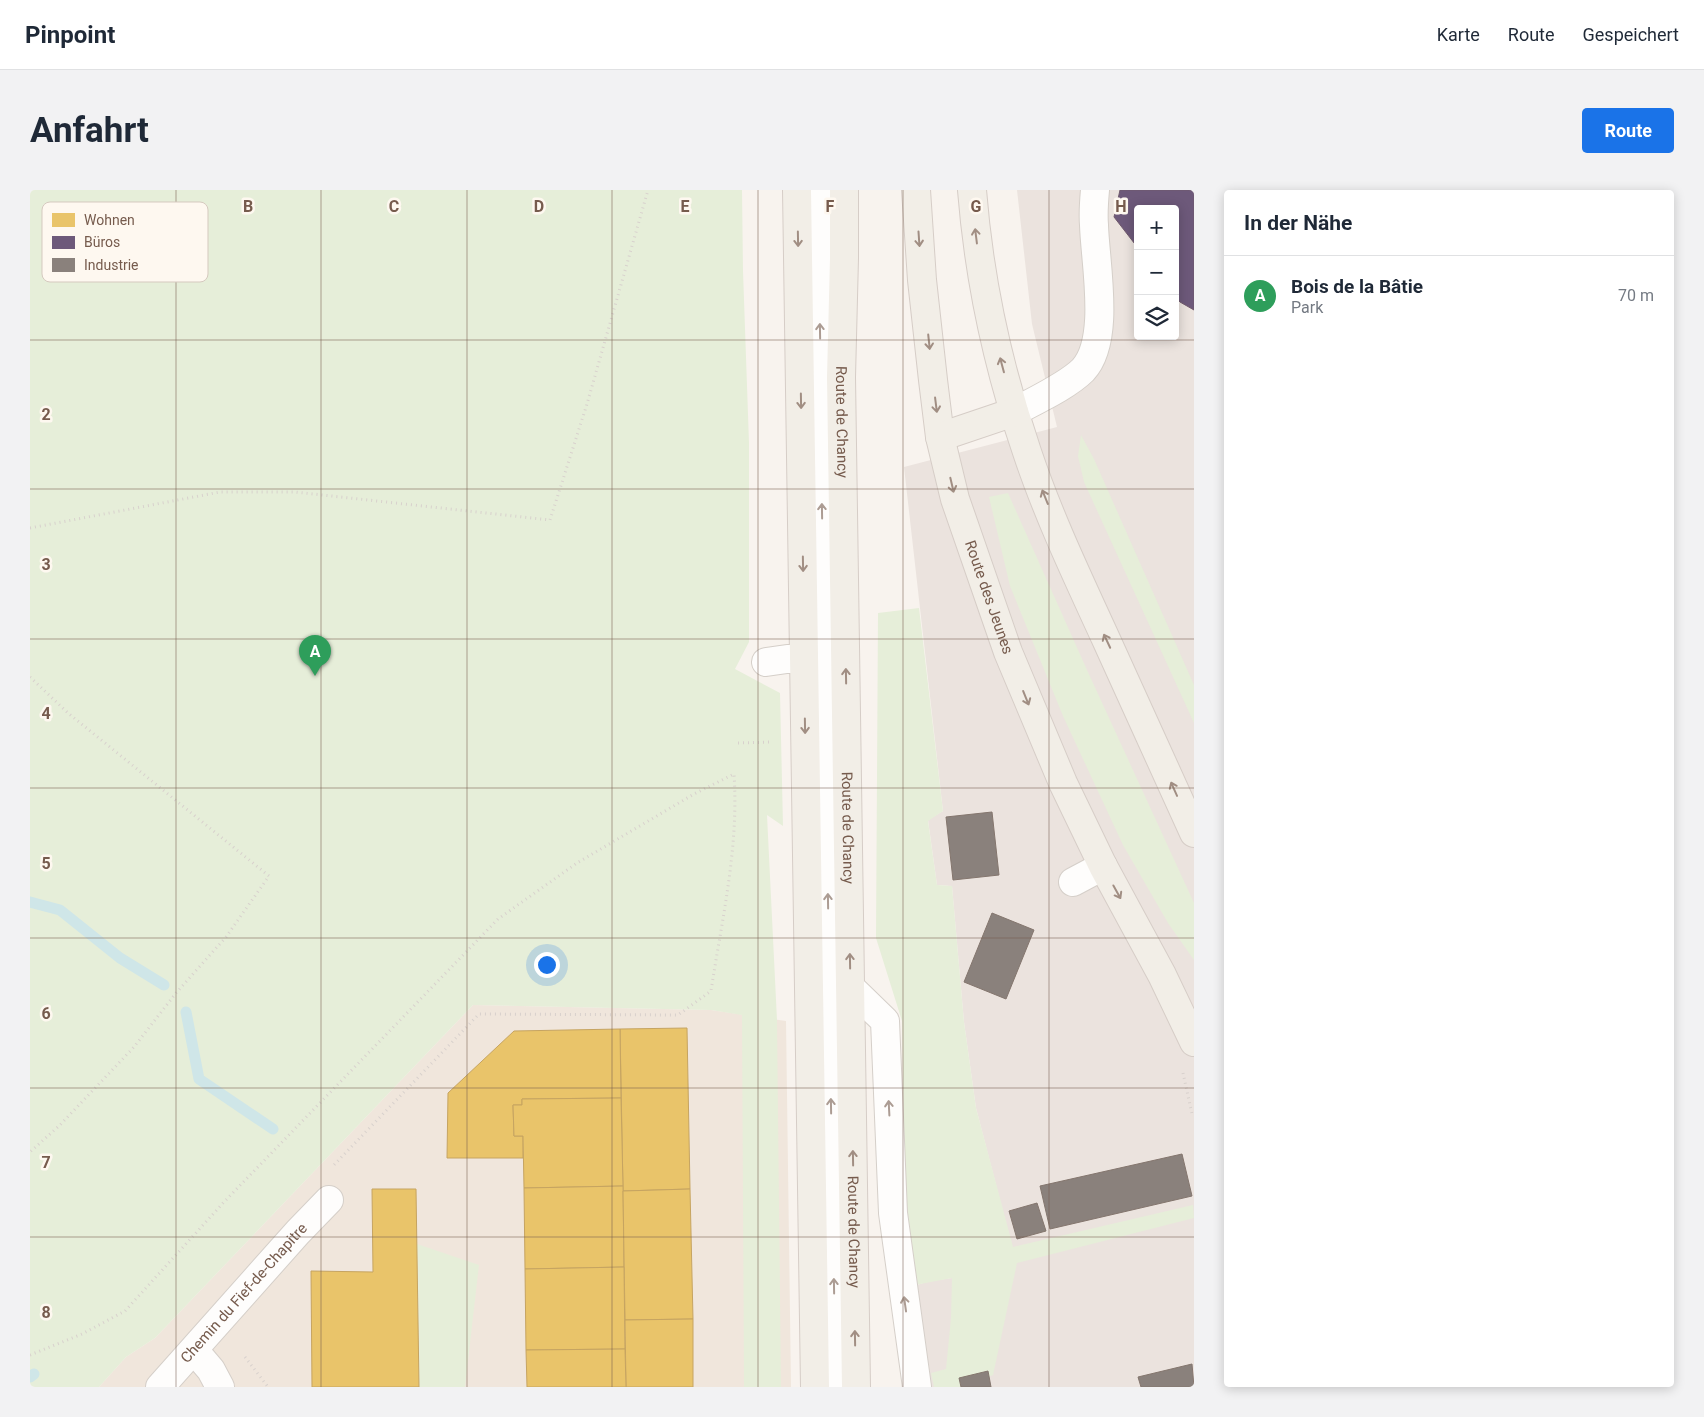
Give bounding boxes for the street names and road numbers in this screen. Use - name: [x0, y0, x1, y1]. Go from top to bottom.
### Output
- street label: Route de Chancy: [832, 366, 852, 478]
- street label: Route des Jeunes: [961, 538, 1017, 657]
- street label: Route de Chancy: [838, 772, 858, 884]
- street label: Route de Chancy: [844, 1176, 864, 1288]
- street label: Chemin du Fief-de-Chapitre: [177, 1219, 311, 1367]

